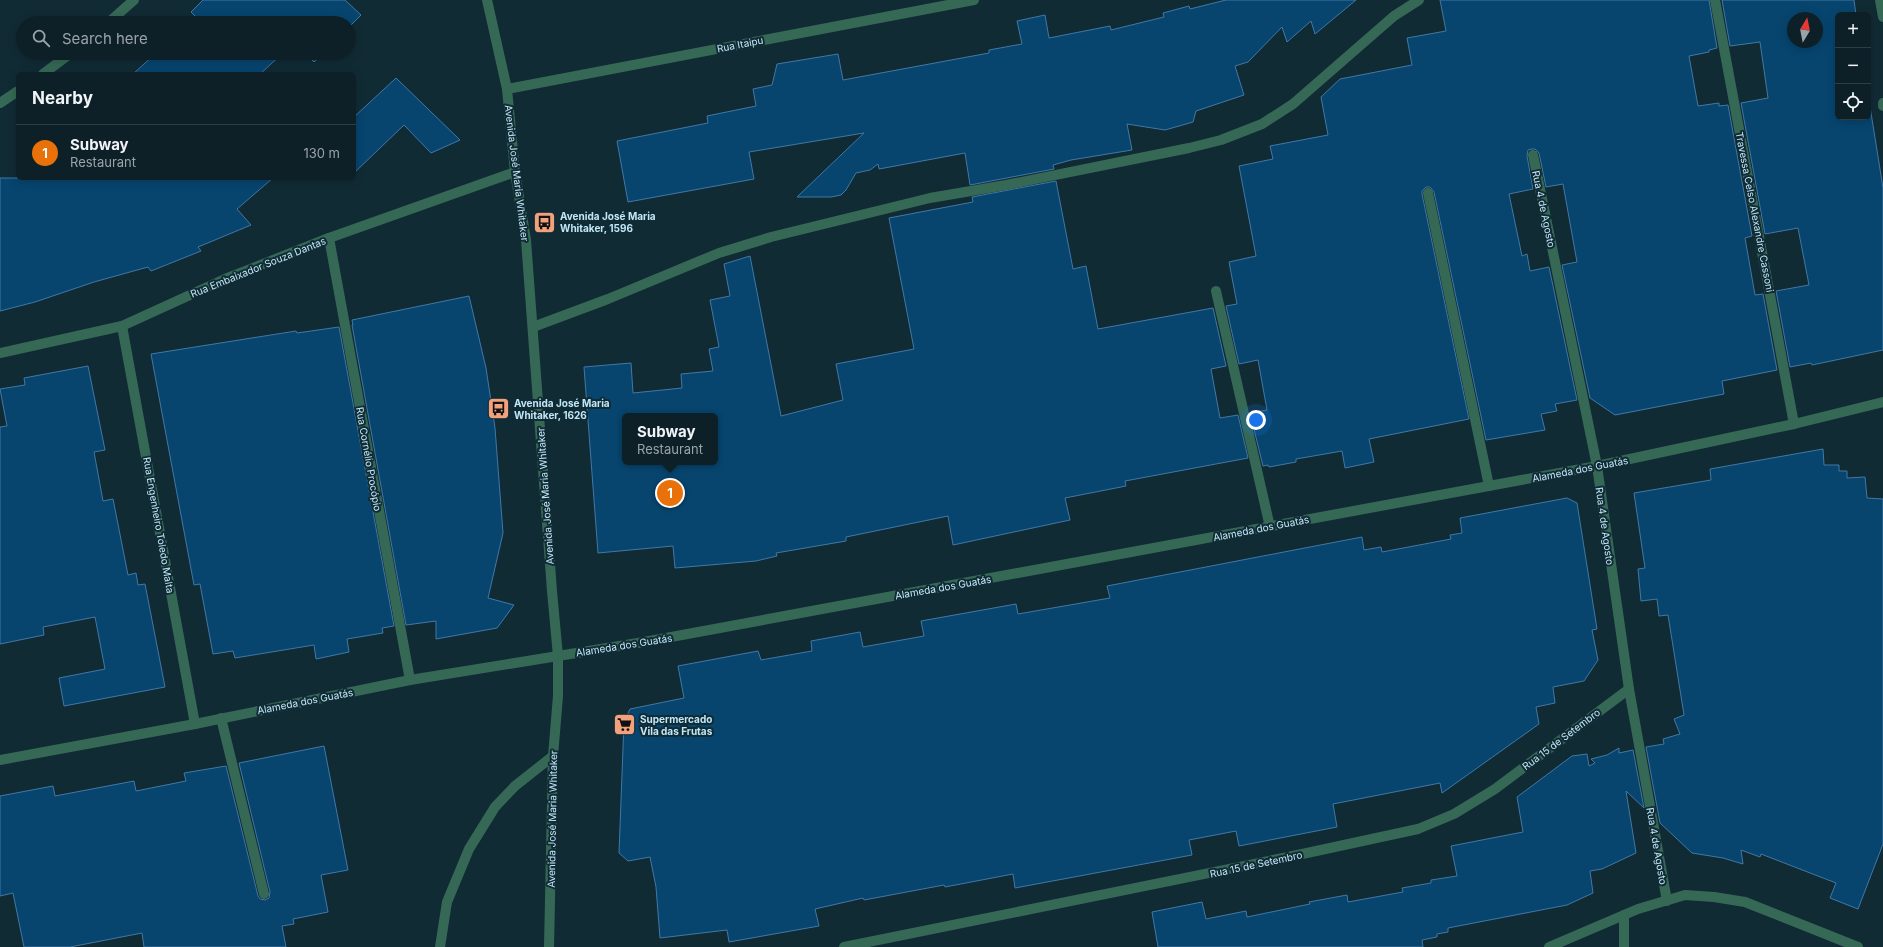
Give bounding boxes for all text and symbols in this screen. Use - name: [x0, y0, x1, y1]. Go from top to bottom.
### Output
- north arrow: [1787, 12, 1823, 48]
- map controls: [1835, 12, 1871, 120]
- button: +: [1835, 12, 1871, 48]
- search box: [16, 16, 356, 60]
- icon: search: [30, 27, 52, 49]
- text: Search here: [62, 29, 148, 48]
- street label: Rua Itaipu: [716, 34, 764, 54]
- button: −: [1835, 48, 1871, 84]
- button: locate: [1835, 84, 1871, 120]
- text: Nearby: [32, 88, 93, 108]
- street label: Avenida José Maria Whitaker: [503, 104, 531, 242]
- street label: Travessa Celso Alexandre Cassoni: [1734, 131, 1776, 293]
- text: Subway: [70, 135, 129, 154]
- text: 1: [42, 145, 48, 161]
- text: 130 m: [303, 145, 340, 161]
- text: Restaurant: [70, 154, 136, 170]
- street label: Rua 4 de Agosto: [1530, 169, 1558, 249]
- bus stop icon: Avenida José Maria Whitaker, 1596: [531, 209, 557, 235]
- place label: Avenida José Maria Whitaker, 1596: [560, 210, 656, 234]
- street label: Rua Embaixador Souza Dantas: [189, 234, 327, 300]
- bus stop icon: Avenida José Maria Whitaker, 1626: [486, 396, 512, 422]
- place label: Avenida José Maria Whitaker, 1626: [514, 397, 610, 421]
- street label: Rua Cornélio Procópio: [354, 406, 384, 512]
- your location: [1246, 410, 1266, 430]
- popup: [622, 413, 718, 465]
- text: Subway: [637, 422, 696, 441]
- street label: Avenida José Maria Whitaker: [534, 427, 556, 565]
- text: Restaurant: [637, 441, 703, 457]
- street label: Alameda dos Guatás: [1531, 454, 1629, 484]
- street label: Rua Engenheiro Toledo Malta: [141, 456, 177, 594]
- pin: 1: [657, 478, 683, 508]
- street label: Rua 4 de Agosto: [1594, 486, 1616, 566]
- street label: Alameda dos Guatás: [1212, 513, 1310, 543]
- street label: Alameda dos Guatás: [894, 573, 992, 601]
- street label: Alameda dos Guatás: [575, 631, 673, 659]
- street label: Alameda dos Guatás: [256, 686, 354, 716]
- street label: Rua 15 de Setembro: [1520, 706, 1602, 772]
- supermarket icon: Supermercado Vila das Frutas: [611, 712, 637, 738]
- place label: Supermercado Vila das Frutas: [640, 713, 713, 737]
- street label: Avenida José Maria Whitaker: [545, 750, 559, 888]
- street label: Rua 4 de Agosto: [1644, 806, 1670, 886]
- street label: Rua 15 de Setembro: [1209, 848, 1303, 880]

